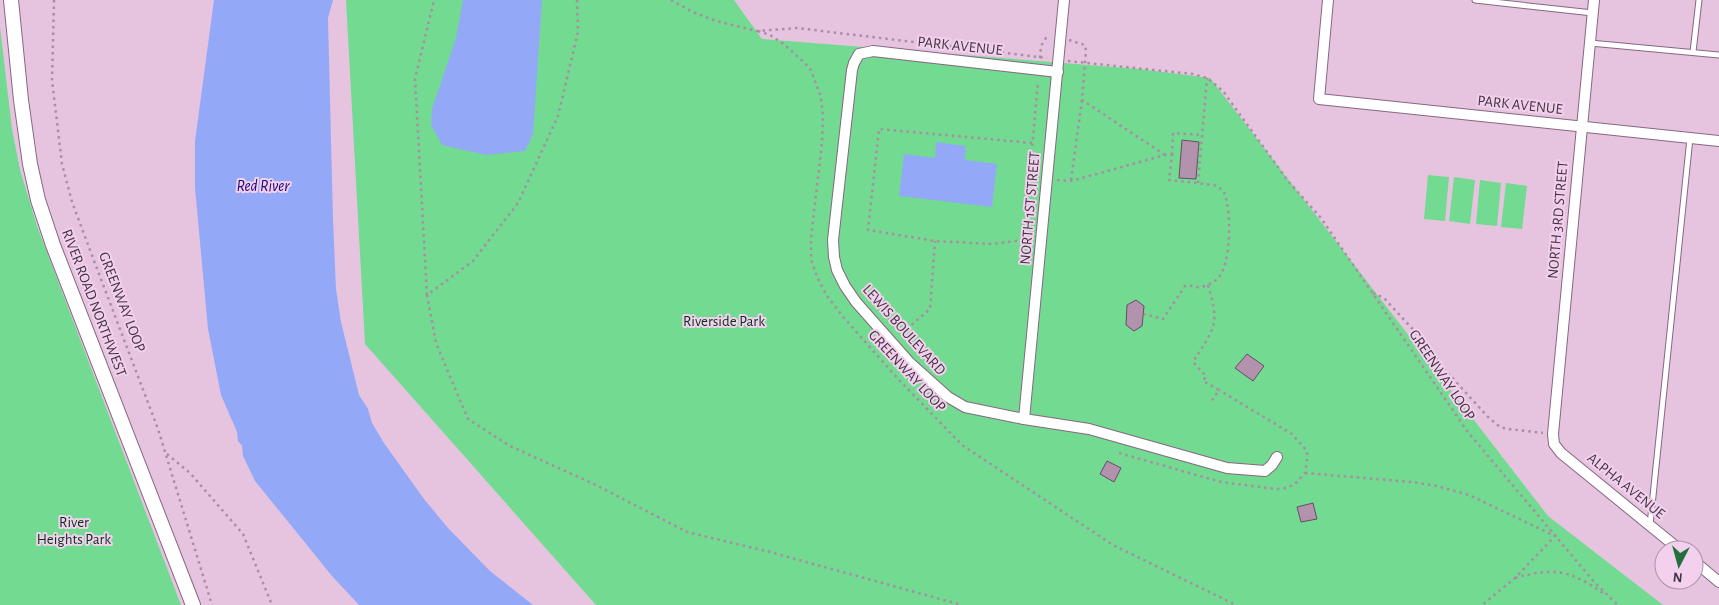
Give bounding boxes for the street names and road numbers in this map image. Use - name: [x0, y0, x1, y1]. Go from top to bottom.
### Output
- street label: PARK AVENUE: [917, 34, 1003, 58]
- street label: PARK AVENUE: [1477, 93, 1563, 117]
- street label: NORTH 1ST STREET: [1018, 150, 1042, 265]
- street label: NORTH 3RD STREET: [1545, 160, 1571, 280]
- street label: RIVER ROAD NORTHWEST: [59, 227, 129, 379]
- street label: GREENWAY LOOP: [96, 250, 148, 354]
- street label: LEWIS BOULEVARD: [860, 282, 948, 378]
- street label: GREENWAY LOOP: [865, 327, 949, 415]
- street label: GREENWAY LOOP: [1406, 327, 1478, 423]
- street label: ALPHA AVENUE: [1584, 450, 1668, 522]

